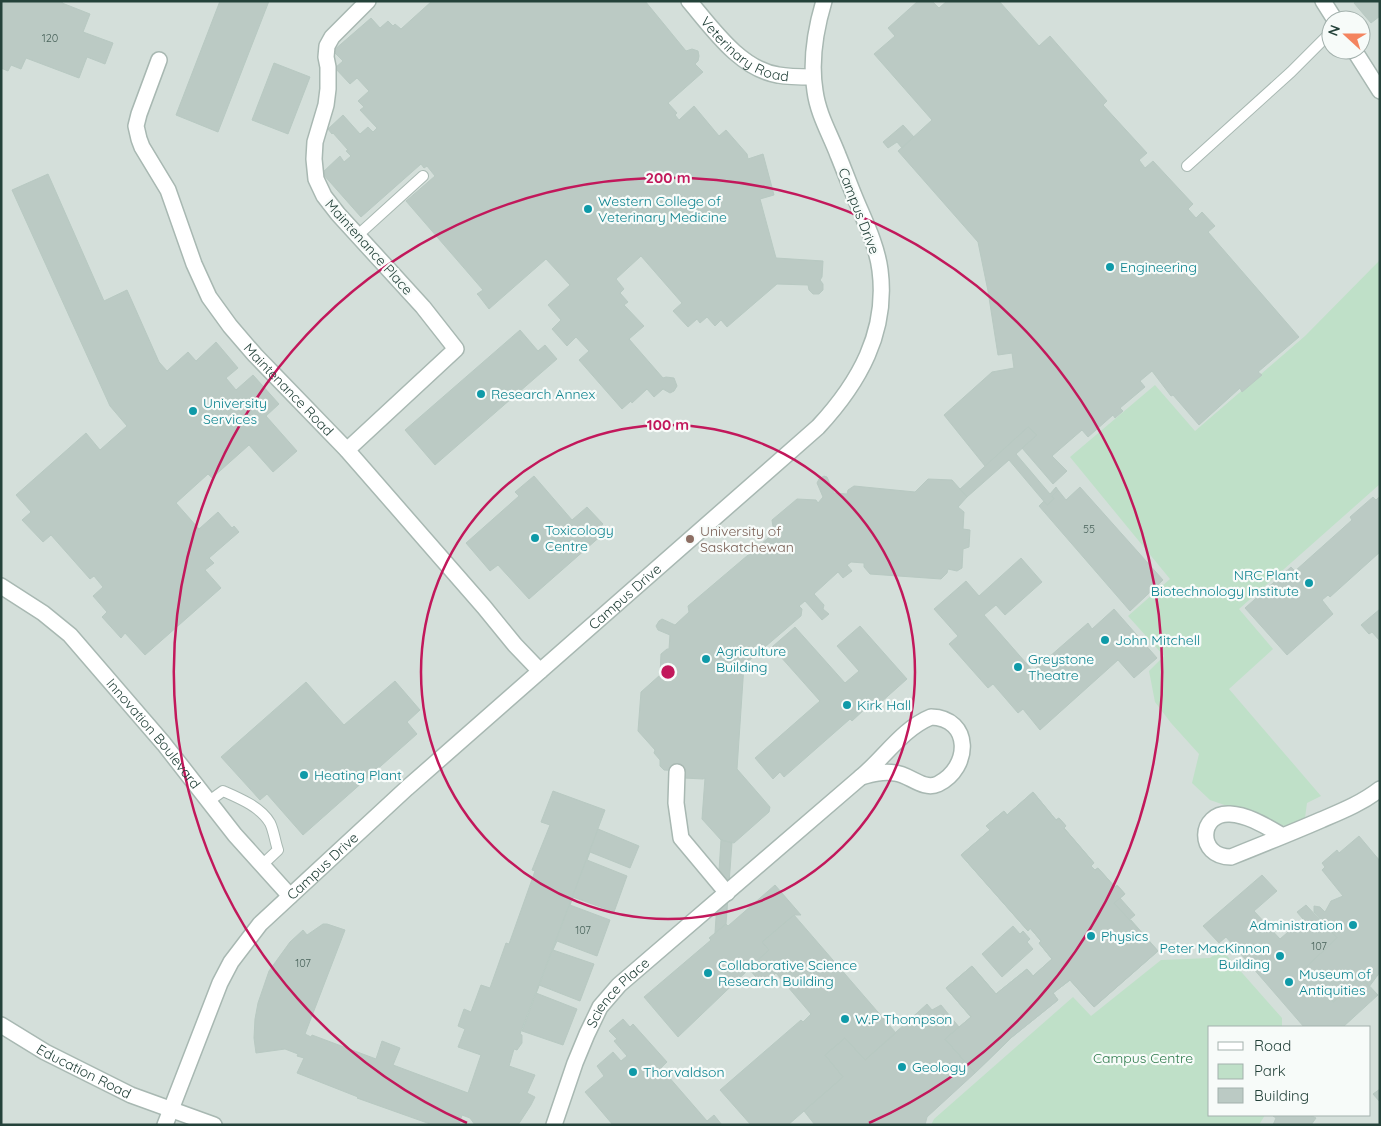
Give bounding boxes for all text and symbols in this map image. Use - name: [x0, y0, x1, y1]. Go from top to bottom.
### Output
- north arrow: [1321, 10, 1371, 60]
- street label: Veterinary Road: [697, 13, 790, 85]
- text: N: [1324, 22, 1344, 38]
- house number: 120: [42, 31, 58, 45]
- street label: Campus Drive: [834, 165, 884, 257]
- text: 200 m: [646, 168, 691, 187]
- place label: Western College of Veterinary Medicine: [598, 192, 727, 226]
- street label: Maintenance Place: [321, 195, 417, 299]
- marker: Western College of Veterinary Medicine: [582, 203, 594, 215]
- place label: Engineering: [1120, 258, 1197, 276]
- marker: Engineering: [1104, 261, 1116, 273]
- street label: Maintenance Road: [240, 339, 337, 440]
- place label: Research Annex: [491, 385, 595, 403]
- marker: Research Annex: [475, 388, 487, 400]
- place label: University Services: [203, 394, 267, 428]
- marker: University Services: [187, 405, 199, 417]
- text: 100 m: [647, 415, 689, 434]
- place label: Toxicology Centre: [545, 521, 614, 555]
- place label: University of Saskatchewan: [700, 522, 794, 556]
- house number: 55: [1083, 522, 1095, 536]
- marker: Toxicology Centre: [529, 532, 541, 544]
- marker: University of Saskatchewan: [684, 533, 696, 545]
- street label: Campus Drive: [585, 560, 665, 633]
- place label: NRC Plant Biotechnology Institute: [1151, 566, 1299, 600]
- marker: NRC Plant Biotechnology Institute: [1303, 577, 1315, 589]
- place label: John Mitchell: [1115, 631, 1200, 649]
- marker: John Mitchell: [1099, 634, 1111, 646]
- place label: Agriculture Building: [716, 642, 786, 676]
- place label: Greystone Theatre: [1028, 650, 1094, 684]
- marker: Agriculture Building: [700, 653, 712, 665]
- marker: Greystone Theatre: [1012, 661, 1024, 673]
- centre of rings: [659, 663, 677, 681]
- street label: Innovation Boulevard: [103, 675, 205, 792]
- place label: Kirk Hall: [857, 696, 911, 714]
- marker: Kirk Hall: [841, 699, 853, 711]
- place label: Heating Plant: [314, 766, 402, 784]
- marker: Heating Plant: [298, 769, 310, 781]
- street label: Campus Drive: [283, 829, 362, 904]
- place label: Administration: [1249, 916, 1343, 934]
- marker: Administration: [1347, 919, 1359, 931]
- house number: 107: [575, 923, 591, 937]
- place label: Physics: [1101, 927, 1148, 945]
- marker: Physics: [1085, 930, 1097, 942]
- place label: Peter MacKinnon Building: [1160, 939, 1270, 973]
- house number: 107: [1311, 939, 1327, 953]
- marker: Peter MacKinnon Building: [1274, 950, 1286, 962]
- street label: Science Place: [582, 954, 653, 1031]
- house number: 107: [295, 956, 311, 970]
- place label: Collaborative Science Research Building: [718, 956, 857, 990]
- place label: Museum of Antiquities: [1299, 965, 1371, 999]
- marker: Collaborative Science Research Building: [702, 967, 714, 979]
- marker: Museum of Antiquities: [1283, 976, 1295, 988]
- place label: W.P Thompson: [855, 1010, 952, 1028]
- marker: W.P Thompson: [839, 1013, 851, 1025]
- legend: [1208, 1026, 1371, 1116]
- text: Road: [1254, 1036, 1291, 1055]
- street label: Education Road: [33, 1040, 134, 1103]
- park label: Campus Centre: [1093, 1049, 1193, 1067]
- place label: Geology: [912, 1058, 966, 1076]
- marker: Geology: [896, 1061, 908, 1073]
- text: Park: [1254, 1061, 1286, 1080]
- place label: Thorvaldson: [643, 1063, 725, 1081]
- marker: Thorvaldson: [627, 1066, 639, 1078]
- text: Building: [1254, 1086, 1309, 1105]

